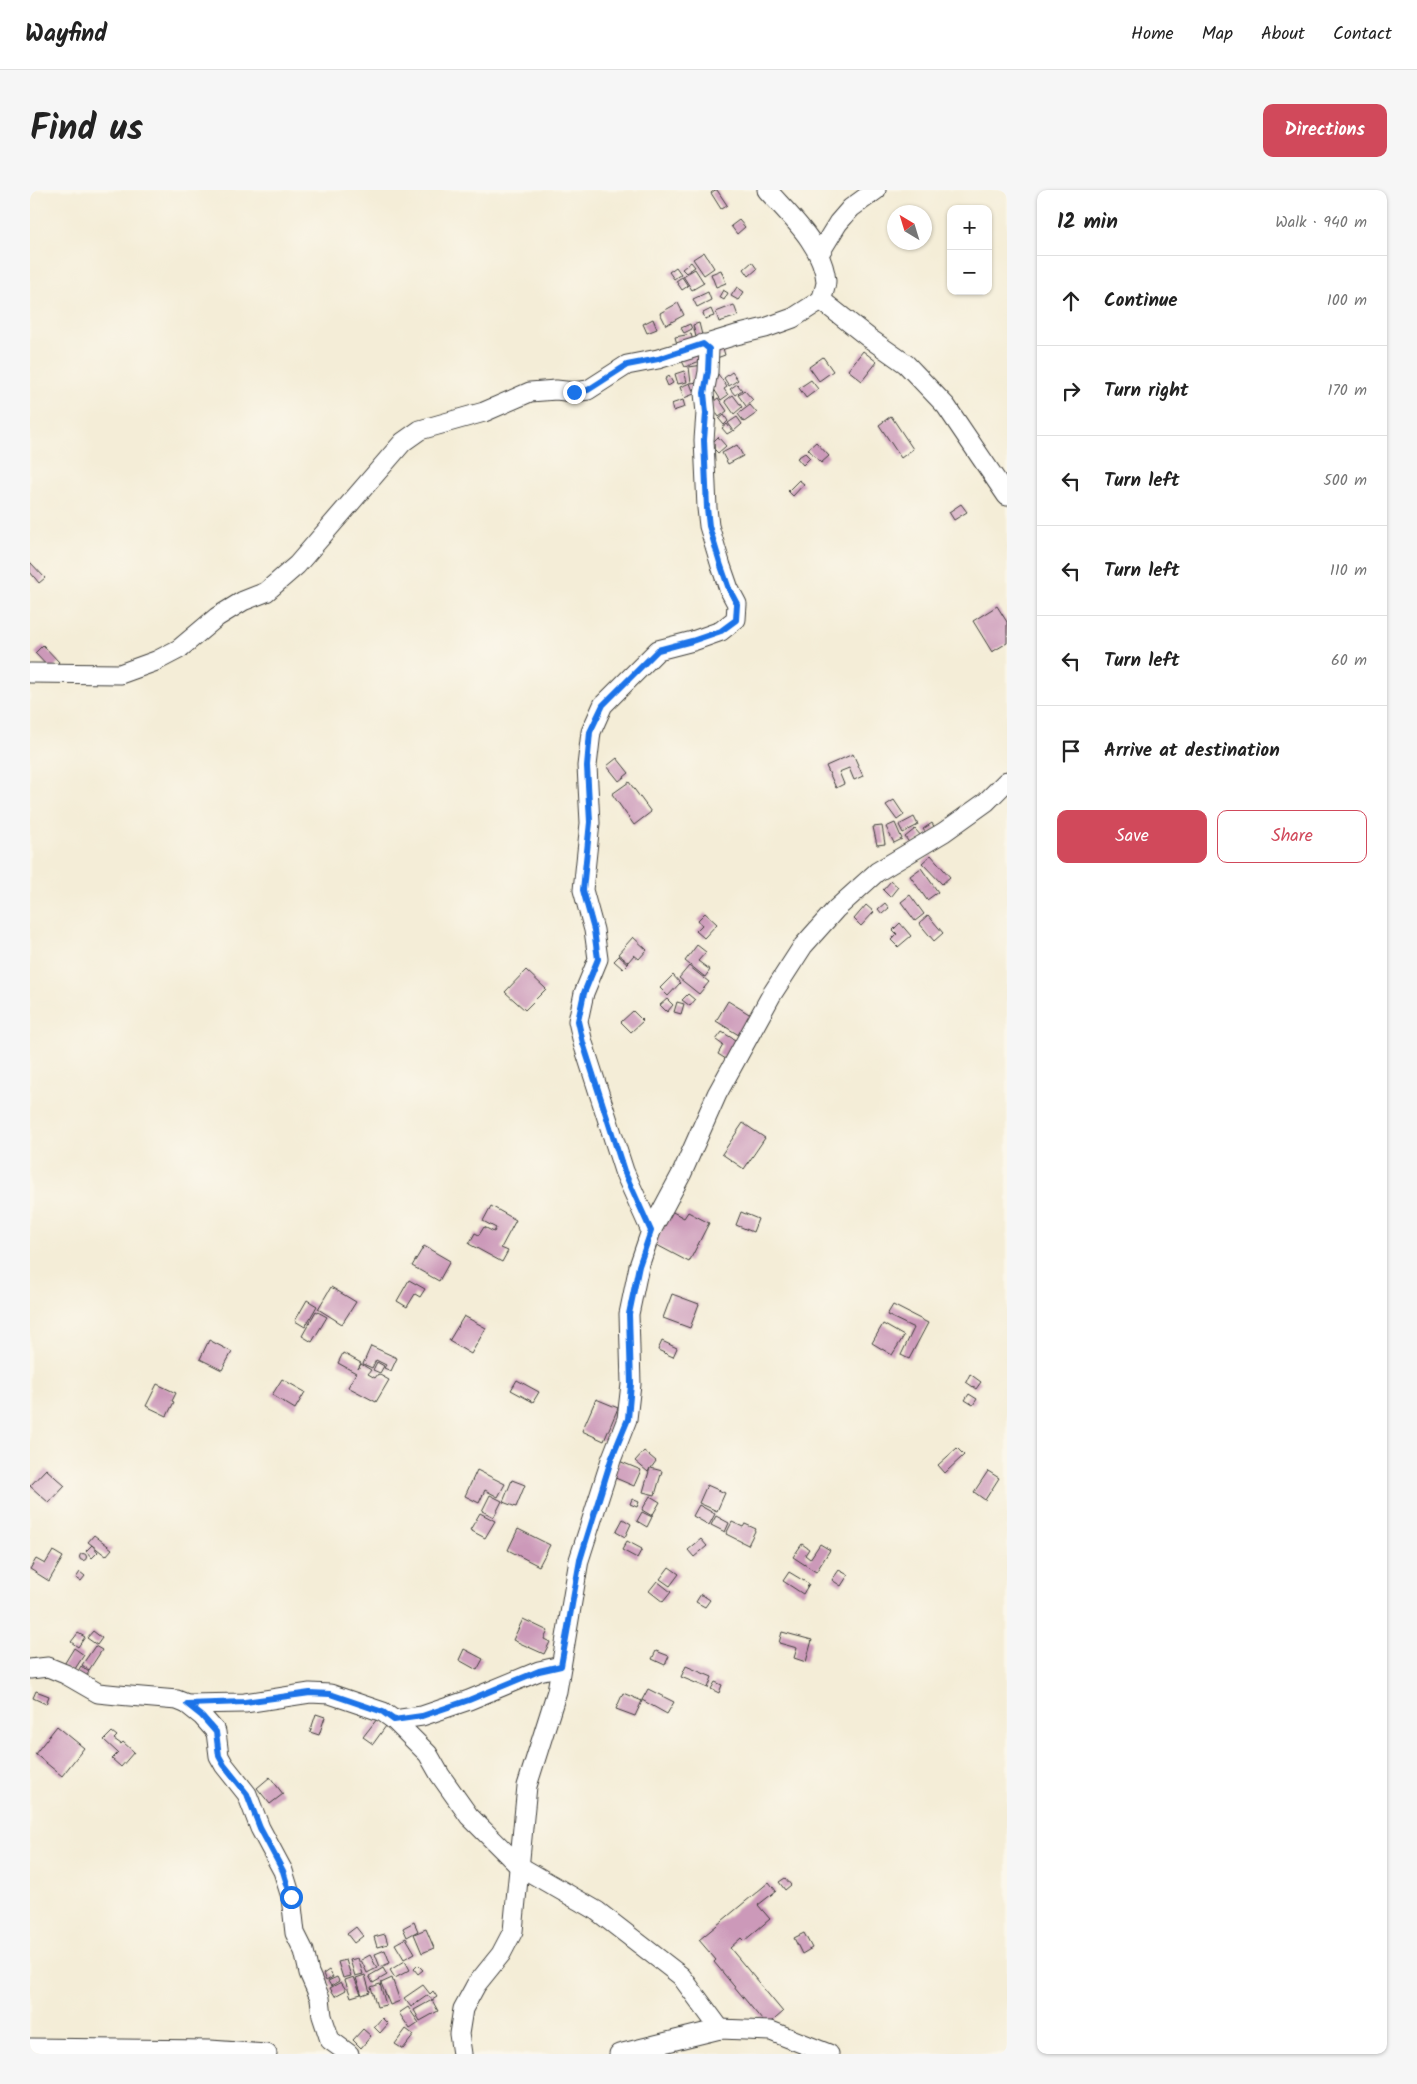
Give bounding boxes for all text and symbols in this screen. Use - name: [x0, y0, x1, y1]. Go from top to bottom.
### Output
- text: Wayfind: [25, 15, 107, 54]
- text: Home: [1131, 20, 1174, 49]
- text: Map: [1202, 20, 1233, 49]
- text: About: [1261, 20, 1305, 49]
- text: Contact: [1333, 20, 1392, 49]
- text: Find us: [30, 102, 143, 158]
- button: Directions: [1263, 104, 1387, 157]
- north arrow: [887, 205, 932, 250]
- map controls: [947, 205, 992, 295]
- button: +: [947, 205, 992, 250]
- text: 12 min: [1057, 206, 1118, 239]
- text: Walk · 940 m: [1275, 210, 1367, 235]
- button: −: [947, 250, 992, 295]
- text: Continue: [1104, 286, 1177, 316]
- icon: ahead: [1057, 287, 1085, 315]
- text: 100 m: [1327, 288, 1367, 313]
- text: Turn right: [1104, 376, 1189, 406]
- icon: right: [1057, 377, 1085, 405]
- text: 170 m: [1327, 378, 1367, 403]
- route end: [563, 381, 586, 404]
- text: Turn left: [1104, 466, 1179, 496]
- icon: left: [1057, 467, 1085, 495]
- text: 500 m: [1323, 468, 1367, 493]
- text: Turn left: [1104, 556, 1179, 586]
- icon: left: [1057, 557, 1085, 585]
- text: 110 m: [1330, 558, 1367, 583]
- text: Turn left: [1104, 646, 1179, 676]
- icon: left: [1057, 647, 1085, 675]
- text: 60 m: [1331, 648, 1367, 673]
- text: Arrive at destination: [1104, 736, 1280, 766]
- icon: arrive: [1057, 737, 1085, 765]
- button: Save: [1057, 810, 1207, 863]
- button: Share: [1217, 810, 1367, 863]
- route start: [280, 1886, 303, 1909]

